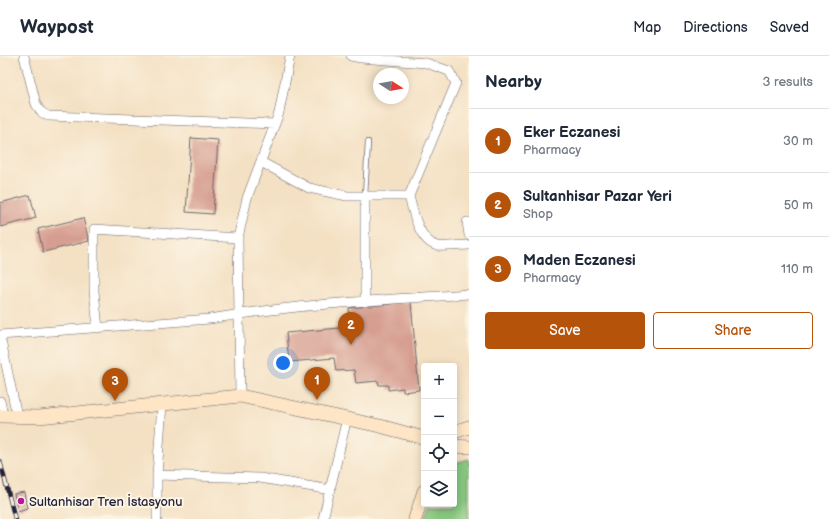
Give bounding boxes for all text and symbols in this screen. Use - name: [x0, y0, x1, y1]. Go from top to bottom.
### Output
- text: Waypost: [20, 16, 94, 39]
- text: Map: [633, 19, 661, 36]
- text: Directions: [683, 19, 748, 36]
- text: Saved: [770, 19, 809, 36]
- north arrow: [373, 68, 409, 104]
- text: Nearby: [485, 72, 542, 92]
- text: 3 results: [762, 74, 813, 90]
- text: Eker Eczanesi: [523, 123, 620, 142]
- text: 1: [495, 133, 501, 149]
- text: 30 m: [783, 133, 813, 149]
- text: Pharmacy: [523, 142, 581, 158]
- text: Sultanhisar Pazar Yeri: [523, 187, 672, 206]
- text: 2: [494, 197, 502, 213]
- text: 50 m: [784, 197, 813, 213]
- text: Shop: [523, 206, 553, 222]
- text: Maden Eczanesi: [523, 251, 636, 270]
- text: 3: [494, 261, 502, 277]
- text: 110 m: [781, 261, 813, 277]
- text: Pharmacy: [523, 270, 581, 286]
- pin: 2: [338, 312, 364, 345]
- button: Save: [485, 312, 645, 349]
- button: Share: [653, 312, 813, 349]
- your location: [273, 353, 293, 373]
- map controls: [421, 363, 457, 507]
- button: +: [421, 363, 457, 399]
- pin: 1: [304, 367, 330, 400]
- pin: 3: [102, 368, 128, 401]
- button: −: [421, 399, 457, 435]
- button: locate: [421, 435, 457, 471]
- button: layers: [421, 471, 457, 507]
- place label: Sultanhisar Tren İstasyonu: [29, 494, 182, 510]
- marker: Sultanhisar Tren İstasyonu: [16, 496, 26, 506]

